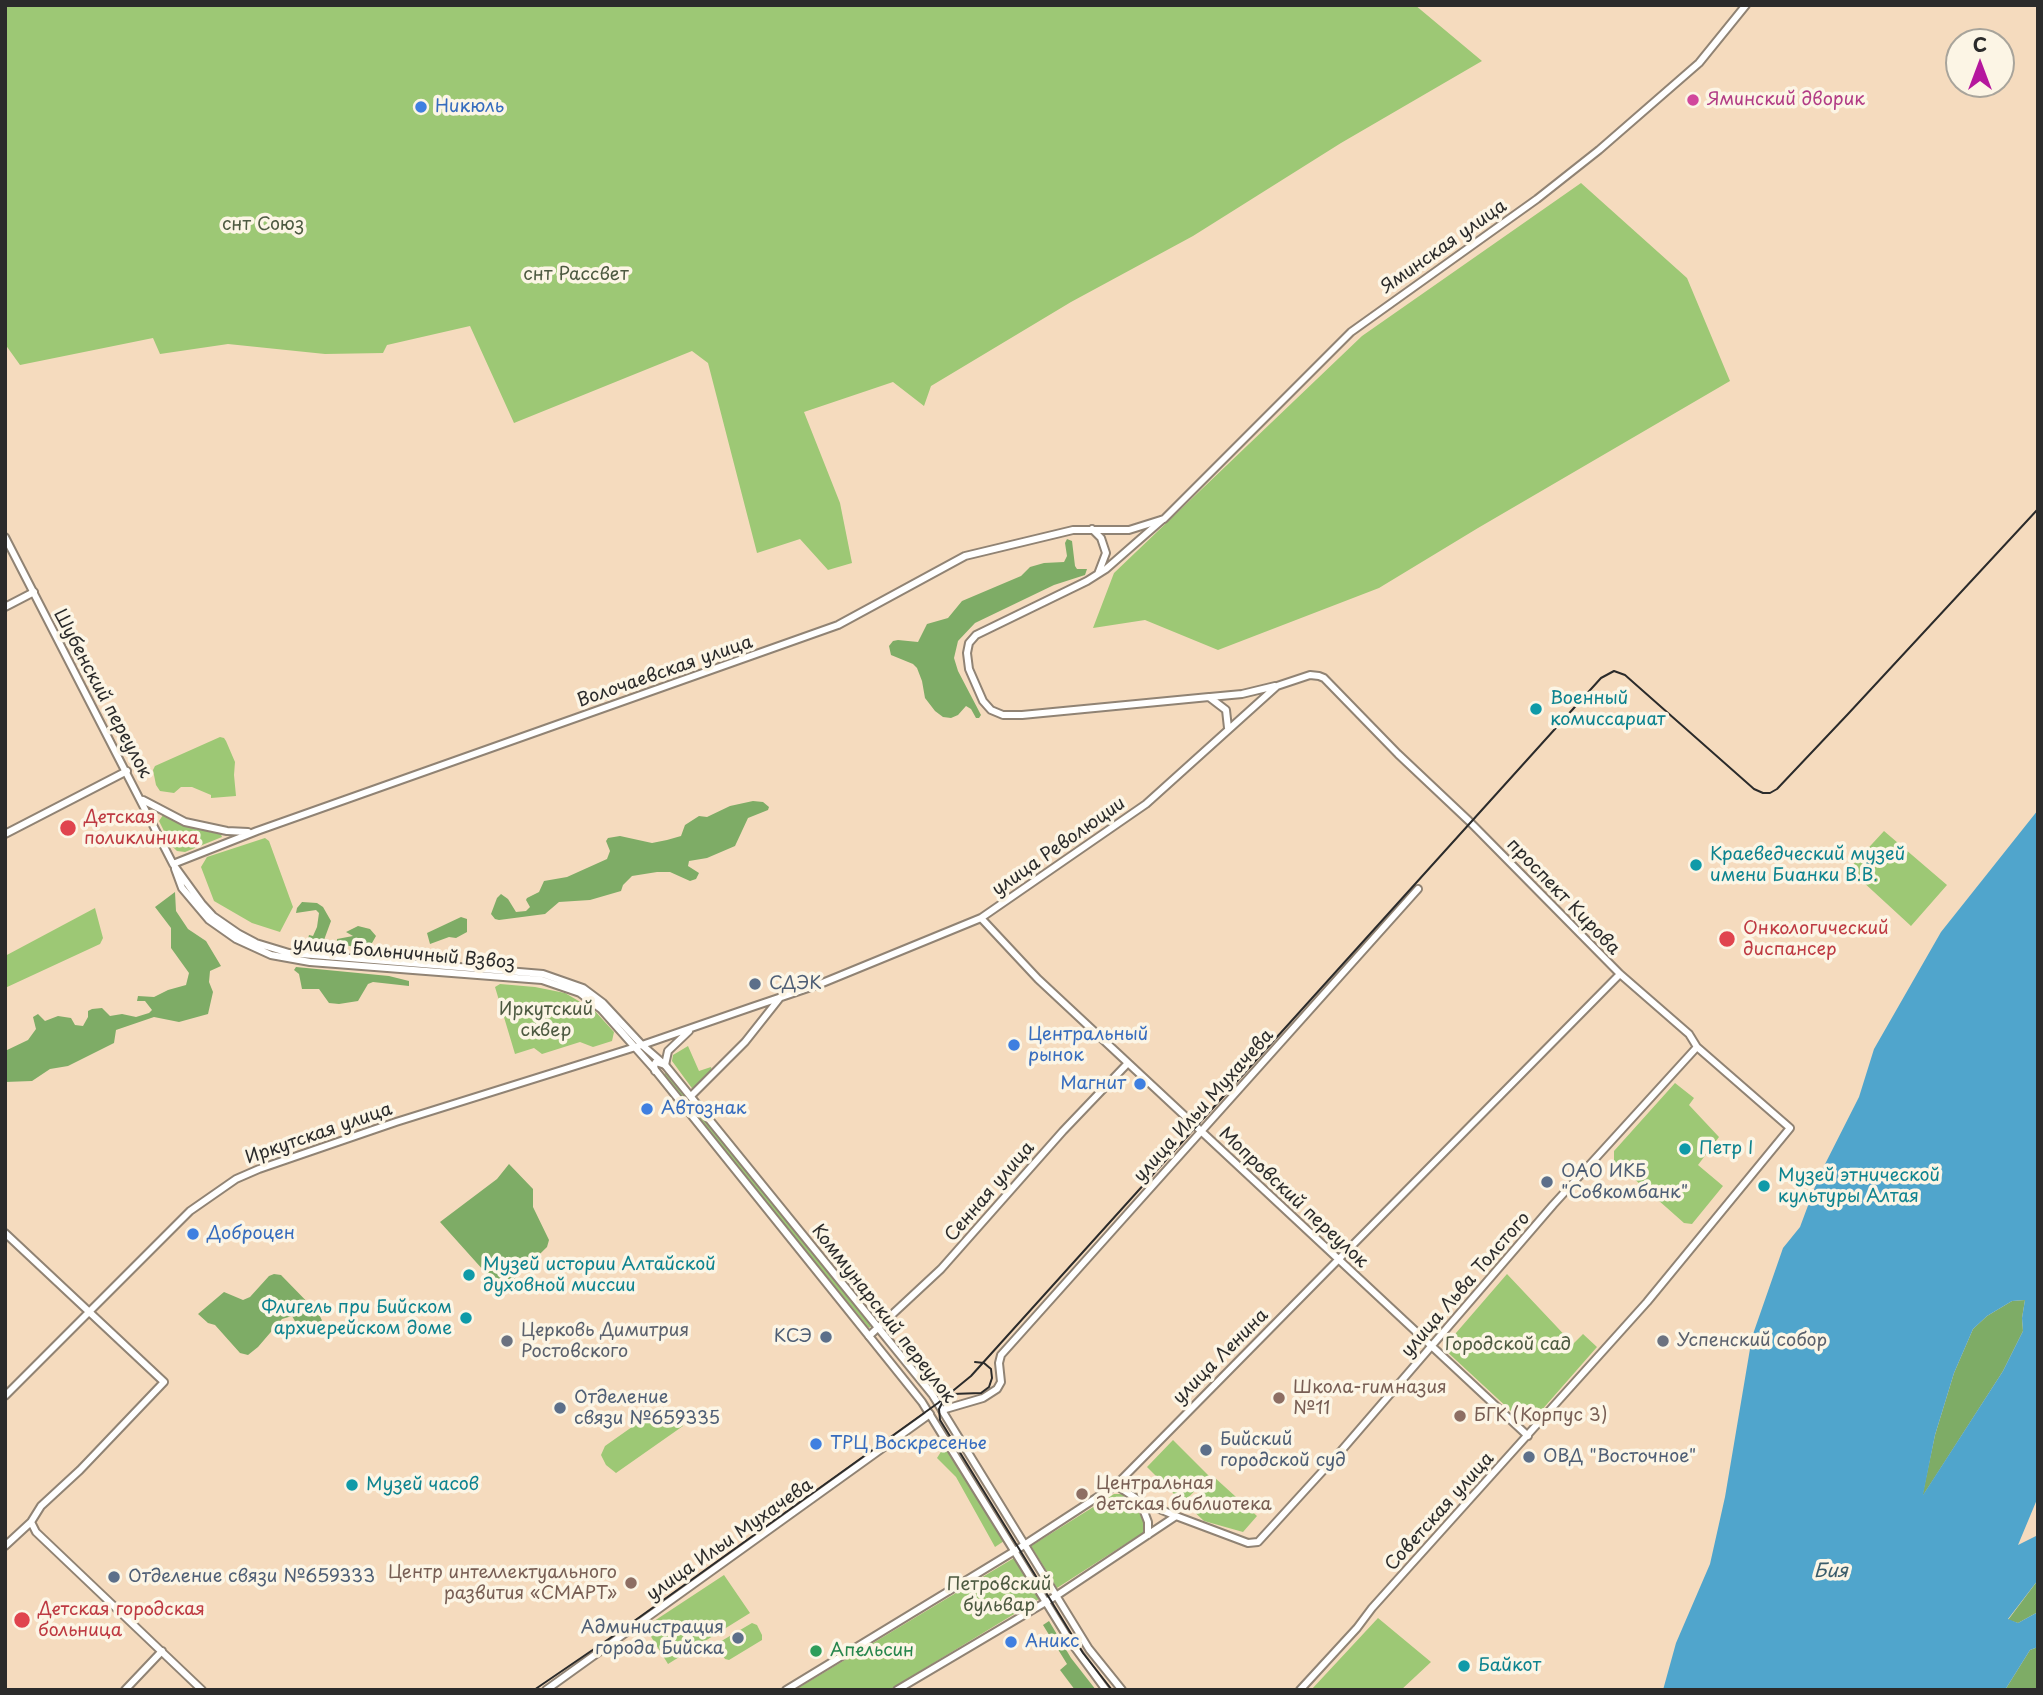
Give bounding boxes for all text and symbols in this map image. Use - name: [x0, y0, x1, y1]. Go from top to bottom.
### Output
- north arrow: [1945, 28, 2015, 98]
- text: С: [1973, 30, 1987, 58]
- place label: Яминский дворик: [1707, 89, 1865, 111]
- marker: Яминский дворик: [1685, 92, 1701, 108]
- place label: Никюль: [435, 96, 504, 118]
- marker: Никюль: [413, 99, 429, 115]
- street label: Яминская улица: [1377, 196, 1511, 298]
- park label: снт Союз: [222, 214, 304, 236]
- park label: снт Рассвет: [523, 264, 629, 286]
- street label: Шубенский переулок: [48, 606, 156, 782]
- street label: Волочаевская улица: [574, 632, 756, 712]
- place label: Военный комиссариат: [1550, 688, 1666, 730]
- marker: Военный комиссариат: [1528, 701, 1544, 717]
- street label: улица Революции: [988, 793, 1130, 901]
- place label: Детская поликлиника: [84, 807, 199, 850]
- marker: Детская поликлиника: [58, 818, 78, 838]
- street label: проспект Кирова: [1502, 834, 1624, 960]
- place label: Краеведческий музей имени Бианки В.В.: [1710, 844, 1905, 886]
- marker: Краеведческий музей имени Бианки В.В.: [1688, 857, 1704, 873]
- place label: Онкологический диспансер: [1743, 918, 1889, 960]
- marker: Онкологический диспансер: [1717, 929, 1737, 949]
- street label: улица Больничный Взвоз: [292, 934, 516, 974]
- place label: СДЭК: [769, 973, 822, 995]
- marker: СДЭК: [747, 976, 763, 992]
- park label: Иркутский сквер: [499, 999, 593, 1042]
- place label: Центральный рынок: [1028, 1024, 1148, 1066]
- street label: улица Ильи Мухачева: [1130, 1025, 1278, 1187]
- marker: Центральный рынок: [1006, 1037, 1022, 1053]
- place label: Магнит: [1060, 1073, 1126, 1095]
- marker: Магнит: [1132, 1076, 1148, 1092]
- place label: Автознак: [661, 1098, 746, 1120]
- street label: Иркутская улица: [243, 1099, 395, 1169]
- marker: Автознак: [639, 1101, 655, 1117]
- street label: Мопровский переулок: [1214, 1123, 1372, 1273]
- street label: Сенная улица: [941, 1138, 1039, 1246]
- place label: Петр I: [1699, 1138, 1754, 1160]
- marker: Петр I: [1677, 1141, 1693, 1157]
- place label: ОАО ИКБ "Совкомбанк": [1561, 1161, 1688, 1204]
- place label: Музей этнической культуры Алтая: [1778, 1165, 1940, 1208]
- marker: ОАО ИКБ "Совкомбанк": [1539, 1174, 1555, 1190]
- marker: Музей этнической культуры Алтая: [1756, 1178, 1772, 1194]
- street label: улица Льва Толстого: [1397, 1208, 1535, 1362]
- street label: Коммунарский переулок: [807, 1220, 959, 1408]
- place label: Доброцен: [207, 1223, 295, 1245]
- marker: Доброцен: [185, 1226, 201, 1242]
- place label: Музей истории Алтайской духовной миссии: [483, 1254, 716, 1296]
- marker: Музей истории Алтайской духовной миссии: [461, 1267, 477, 1283]
- place label: Флигель при Бийском архиерейском доме: [262, 1297, 452, 1340]
- street label: улица Ленина: [1169, 1305, 1273, 1409]
- marker: Флигель при Бийском архиерейском доме: [458, 1310, 474, 1326]
- place label: Церковь Димитрия Ростовского: [521, 1320, 689, 1362]
- place label: КСЭ: [774, 1326, 812, 1348]
- marker: КСЭ: [818, 1329, 834, 1345]
- place label: Успенский собор: [1677, 1330, 1827, 1352]
- marker: Церковь Димитрия Ростовского: [499, 1333, 515, 1349]
- marker: Успенский собор: [1655, 1333, 1671, 1349]
- park label: Городской сад: [1445, 1334, 1571, 1356]
- place label: Школа-гимназия №11: [1293, 1377, 1447, 1420]
- place label: Отделение связи №659335: [574, 1387, 720, 1430]
- marker: Школа-гимназия №11: [1271, 1390, 1287, 1406]
- marker: Отделение связи №659335: [552, 1400, 568, 1416]
- place label: БГК (Корпус 3): [1474, 1405, 1608, 1427]
- marker: БГК (Корпус 3): [1452, 1408, 1468, 1424]
- place label: Бийский городской суд: [1220, 1429, 1346, 1472]
- place label: ТРЦ Воскресенье: [830, 1433, 987, 1455]
- marker: ТРЦ Воскресенье: [808, 1436, 824, 1452]
- marker: Бийский городской суд: [1198, 1442, 1214, 1458]
- place label: ОВД "Восточное": [1543, 1446, 1696, 1468]
- street label: Советская улица: [1381, 1448, 1499, 1576]
- marker: ОВД "Восточное": [1521, 1449, 1537, 1465]
- place label: Центральная детская библиотека: [1096, 1473, 1272, 1516]
- place label: Музей часов: [366, 1474, 479, 1496]
- street label: улица Ильи Мухачева: [643, 1474, 817, 1606]
- marker: Музей часов: [344, 1477, 360, 1493]
- marker: Центральная детская библиотека: [1074, 1486, 1090, 1502]
- water label: Бия: [1814, 1561, 1848, 1583]
- place label: Центр интеллектуального развития «СМАРТ»: [388, 1562, 617, 1604]
- place label: Отделение связи №659333: [128, 1566, 375, 1588]
- marker: Отделение связи №659333: [106, 1569, 122, 1585]
- park label: Петровский бульвар: [947, 1574, 1051, 1616]
- marker: Центр интеллектуального развития «СМАРТ»: [623, 1575, 639, 1591]
- place label: Детская городская больница: [38, 1599, 205, 1642]
- marker: Детская городская больница: [12, 1610, 32, 1630]
- place label: Администрация города Бийска: [581, 1617, 724, 1660]
- marker: Администрация города Бийска: [730, 1630, 746, 1646]
- place label: Аникс: [1025, 1631, 1080, 1653]
- marker: Аникс: [1003, 1634, 1019, 1650]
- place label: Апельсин: [830, 1640, 914, 1662]
- marker: Апельсин: [808, 1643, 824, 1659]
- place label: Байкот: [1478, 1655, 1541, 1677]
- marker: Байкот: [1456, 1658, 1472, 1674]

